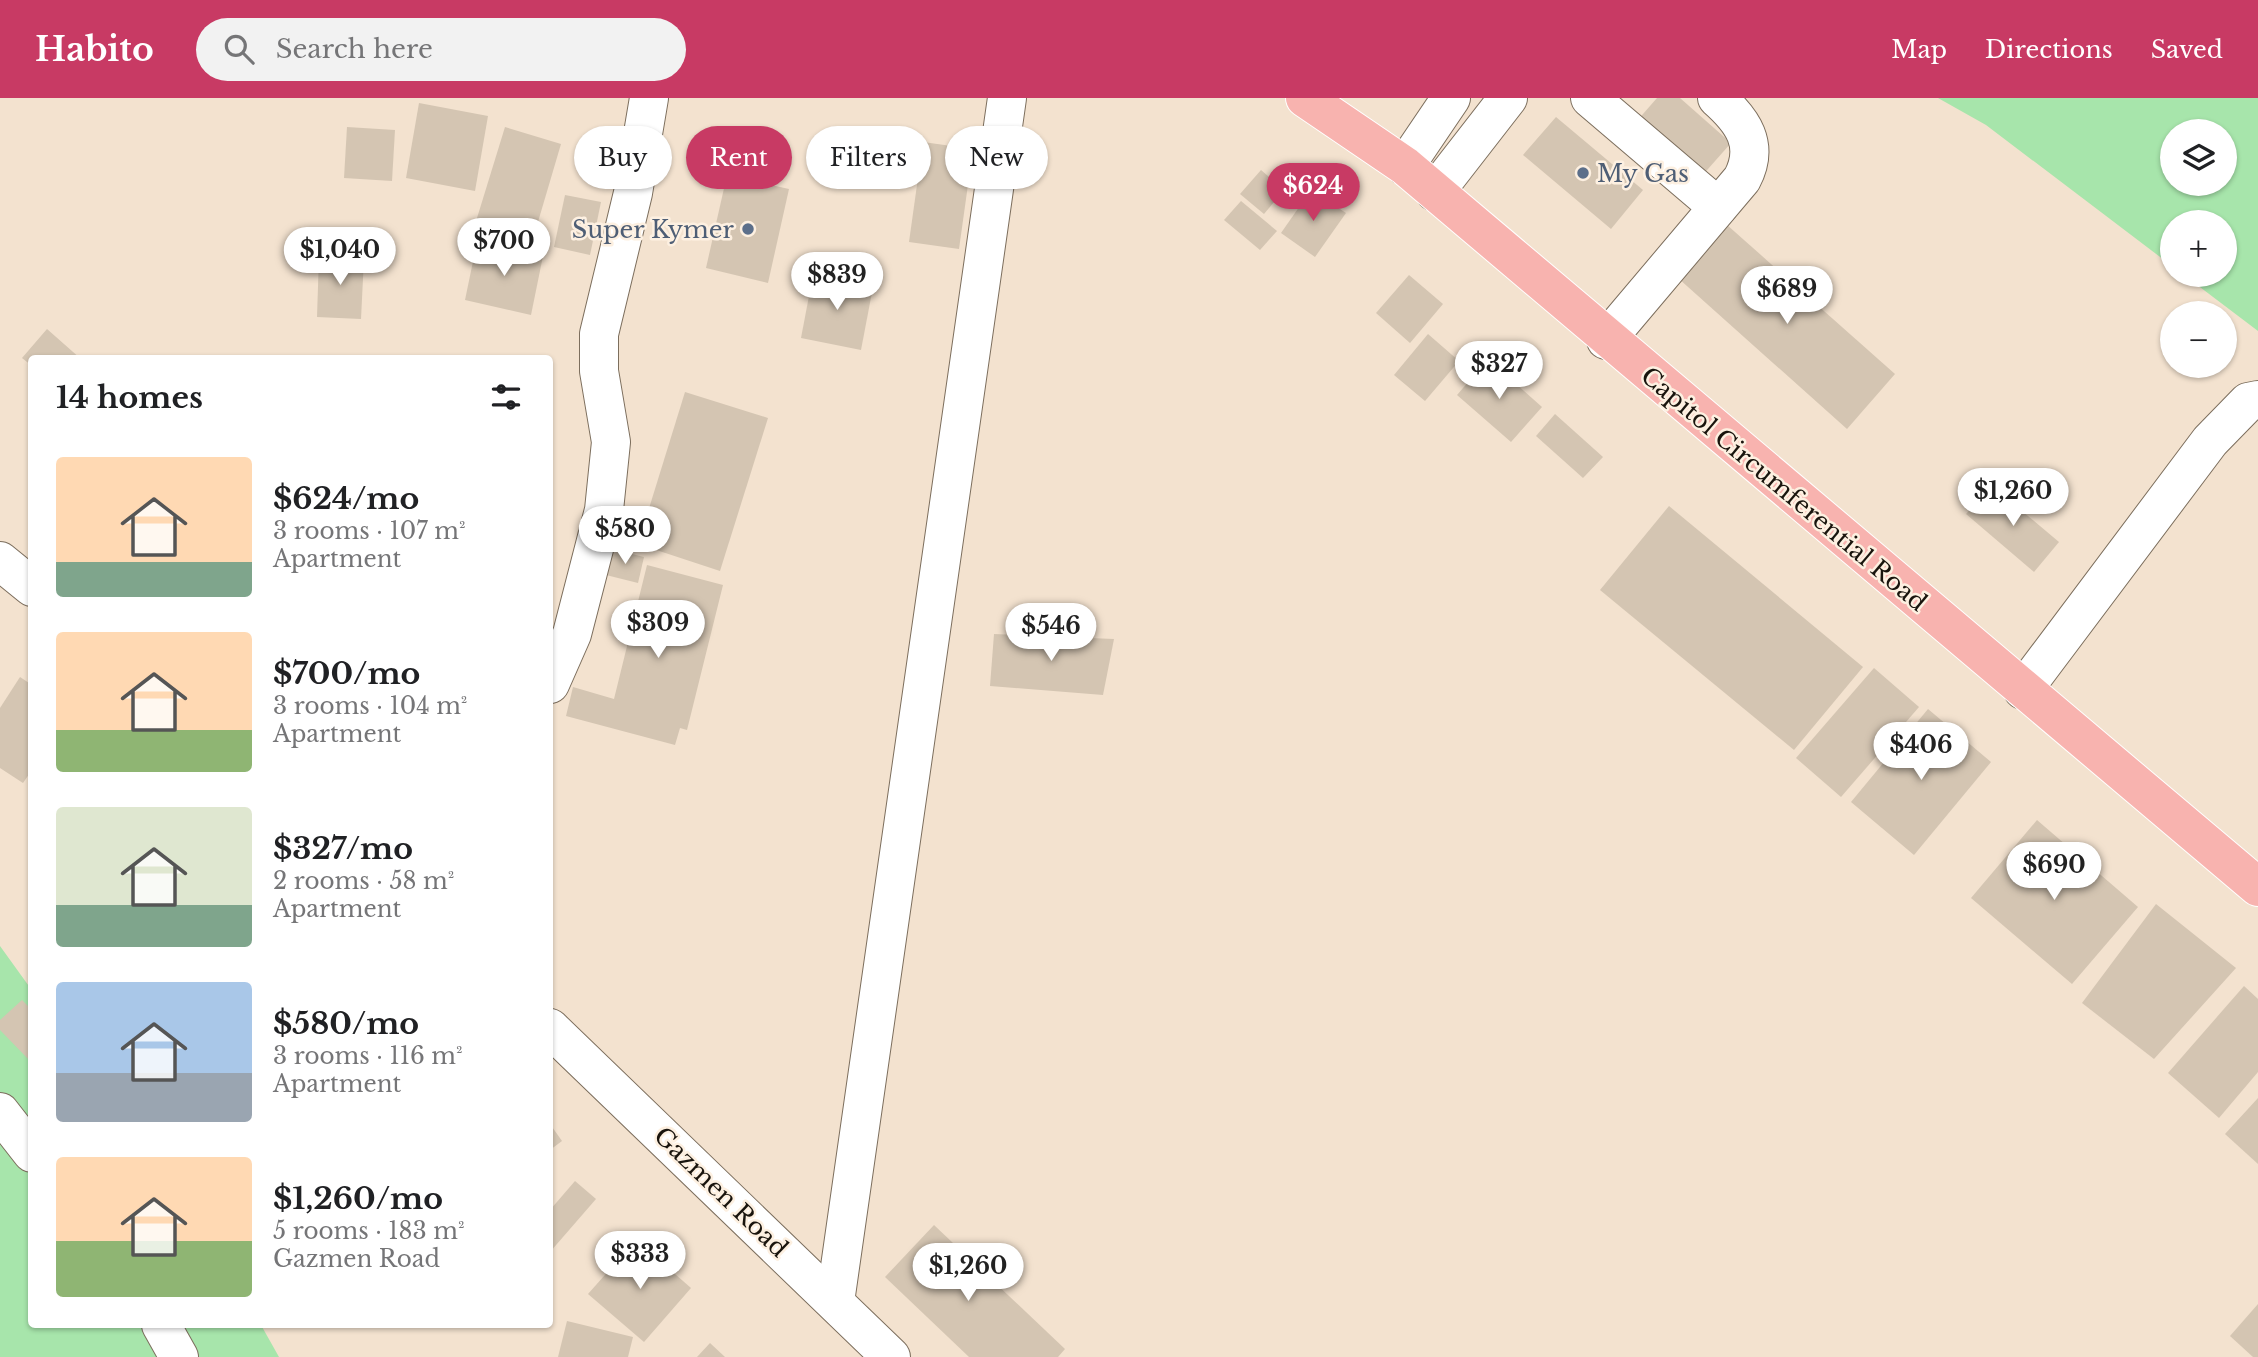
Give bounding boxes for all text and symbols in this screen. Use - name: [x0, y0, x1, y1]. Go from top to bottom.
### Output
- search box: [196, 18, 686, 81]
- text: Habito: [35, 29, 154, 70]
- icon: search: [220, 30, 258, 68]
- text: Search here: [276, 33, 433, 65]
- text: Map: [1891, 35, 1947, 64]
- text: Directions: [1985, 35, 2113, 64]
- text: Saved: [2151, 35, 2223, 64]
- map controls: [2160, 119, 2237, 378]
- button: layers: [2160, 119, 2237, 196]
- chip: Buy: [574, 126, 672, 189]
- chip: Rent: [686, 126, 792, 189]
- chip: Filters: [806, 126, 931, 189]
- chip: New: [945, 126, 1048, 189]
- place label: My Gas: [1597, 159, 1689, 188]
- pin: $624: [1272, 164, 1354, 223]
- marker: My Gas: [1575, 165, 1591, 181]
- text: $624: [1283, 172, 1343, 200]
- button: +: [2160, 210, 2237, 287]
- place label: Super Kymer: [572, 215, 735, 244]
- pin: $700: [463, 218, 545, 278]
- marker: Super Kymer: [740, 221, 756, 237]
- text: $700: [473, 227, 535, 255]
- pin: $1,040: [283, 228, 397, 287]
- text: $1,040: [300, 236, 380, 264]
- pin: $839: [796, 252, 878, 312]
- text: $839: [807, 261, 867, 289]
- pin: $689: [1746, 266, 1828, 326]
- text: $689: [1757, 275, 1817, 303]
- button: −: [2160, 301, 2237, 378]
- pin: $327: [1458, 342, 1540, 401]
- text: $327: [1471, 350, 1527, 378]
- street label: Capitol Circumferential Road: [1635, 361, 1933, 617]
- icon: filters: [487, 378, 525, 416]
- text: 14 homes: [56, 379, 203, 416]
- pin: $1,260: [1956, 468, 2070, 528]
- text: $1,260: [1974, 477, 2052, 505]
- text: $624/mo: [273, 480, 419, 517]
- icon: home: [112, 485, 196, 569]
- pin: $580: [584, 506, 666, 566]
- text: $580: [595, 515, 655, 543]
- text: 3 rooms · 107 m²: [273, 517, 466, 545]
- text: Apartment: [273, 545, 401, 573]
- pin: $309: [617, 601, 699, 660]
- pin: $546: [1010, 603, 1092, 663]
- text: $309: [627, 609, 689, 637]
- text: $546: [1021, 612, 1081, 640]
- text: $700/mo: [273, 655, 420, 692]
- icon: home: [112, 660, 196, 744]
- text: 3 rooms · 104 m²: [273, 692, 467, 720]
- text: Apartment: [273, 720, 401, 748]
- pin: $406: [1880, 722, 1962, 782]
- text: $406: [1890, 731, 1952, 759]
- text: $327/mo: [273, 830, 413, 867]
- icon: home: [112, 835, 196, 919]
- pin: $690: [2013, 842, 2095, 902]
- text: $690: [2022, 851, 2086, 879]
- text: 2 rooms · 58 m²: [273, 867, 454, 895]
- text: Apartment: [273, 895, 401, 923]
- text: $580/mo: [273, 1005, 419, 1042]
- icon: home: [112, 1010, 196, 1094]
- text: 3 rooms · 116 m²: [273, 1042, 463, 1070]
- text: Apartment: [273, 1070, 401, 1098]
- street label: Gazmen Road: [648, 1121, 794, 1263]
- text: $1,260/mo: [273, 1180, 443, 1217]
- icon: home: [112, 1185, 196, 1269]
- text: 5 rooms · 183 m²: [273, 1217, 465, 1245]
- pin: $333: [599, 1232, 681, 1291]
- text: $333: [611, 1240, 669, 1268]
- pin: $1,260: [911, 1244, 1025, 1303]
- text: Gazmen Road: [273, 1245, 440, 1273]
- text: $1,260: [929, 1252, 1007, 1280]

